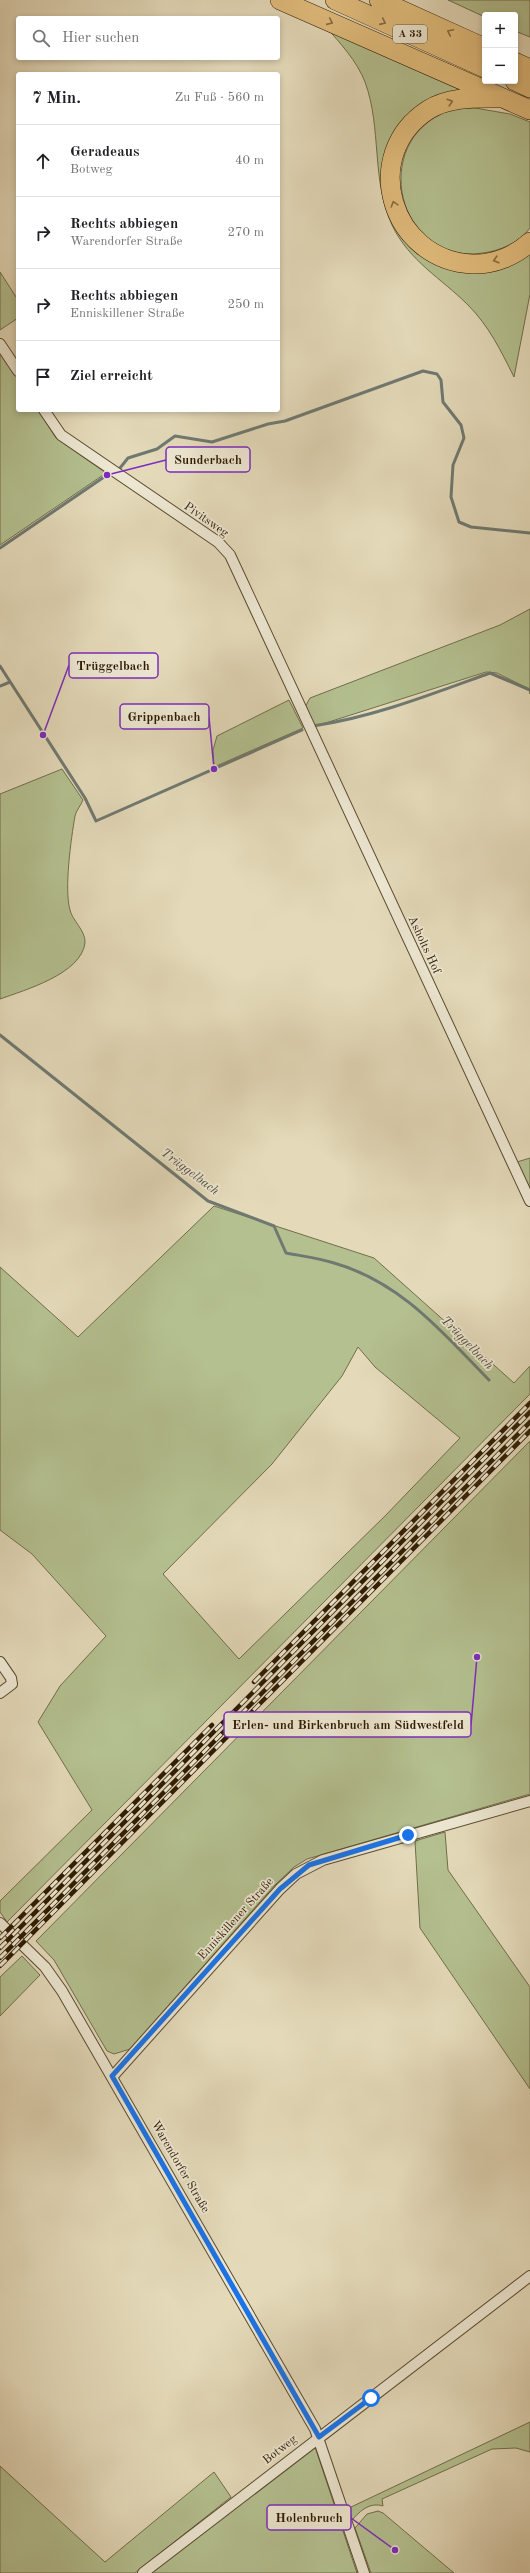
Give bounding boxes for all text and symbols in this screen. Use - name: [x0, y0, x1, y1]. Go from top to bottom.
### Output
- map controls: [482, 12, 518, 84]
- button: +: [482, 12, 518, 48]
- search box: [16, 16, 280, 60]
- one-way arrow: [379, 17, 387, 25]
- one-way arrow: [326, 18, 333, 26]
- road number: A 33: [393, 25, 427, 43]
- icon: search: [30, 27, 52, 49]
- one-way arrow: [446, 29, 454, 37]
- text: Hier suchen: [62, 31, 139, 46]
- button: −: [482, 48, 518, 84]
- text: 7 Min.: [32, 90, 81, 107]
- text: Zu Fuß · 560 m: [175, 91, 264, 104]
- one-way arrow: [446, 98, 453, 107]
- text: Geradeaus: [70, 145, 139, 160]
- icon: ahead: [32, 150, 54, 172]
- text: 40 m: [235, 154, 264, 167]
- text: Botweg: [70, 163, 112, 176]
- one-way arrow: [390, 201, 399, 208]
- text: Rechts abbiegen: [70, 217, 178, 232]
- icon: right: [32, 222, 54, 244]
- text: 270 m: [227, 226, 264, 239]
- text: Warendorfer Straße: [70, 235, 183, 248]
- one-way arrow: [493, 255, 500, 264]
- text: Rechts abbiegen: [70, 289, 178, 304]
- icon: right: [32, 294, 54, 316]
- text: 250 m: [227, 298, 264, 311]
- text: Enniskillener Straße: [70, 307, 185, 320]
- icon: arrive: [32, 366, 54, 388]
- text: Ziel erreicht: [70, 369, 153, 384]
- callout: Sunderbach: [166, 447, 250, 472]
- text: Sunderbach: [174, 454, 242, 467]
- street label: Pivitsweg: [182, 500, 231, 540]
- callout: Trüggelbach: [69, 653, 158, 678]
- text: Trüggelbach: [76, 660, 150, 673]
- callout: Grippenbach: [120, 704, 209, 729]
- text: Grippenbach: [127, 711, 201, 724]
- street label: Asholts Hof: [405, 914, 443, 977]
- water label: Trüggelbach: [159, 1146, 222, 1198]
- water label: Trüggelbach: [438, 1314, 496, 1373]
- callout: Erlen- und Birkenbruch am Südwestfeld: [224, 1712, 471, 1737]
- text: Erlen- und Birkenbruch am Südwestfeld: [232, 1719, 464, 1732]
- route end: [399, 1826, 417, 1844]
- street label: Enniskillener Straße: [196, 1875, 276, 1962]
- street label: Warendorfer Straße: [149, 2119, 211, 2215]
- route start: [362, 2389, 380, 2407]
- street label: Botweg: [261, 2433, 300, 2467]
- callout: Holenbruch: [267, 2505, 351, 2530]
- text: Holenbruch: [275, 2512, 343, 2525]

